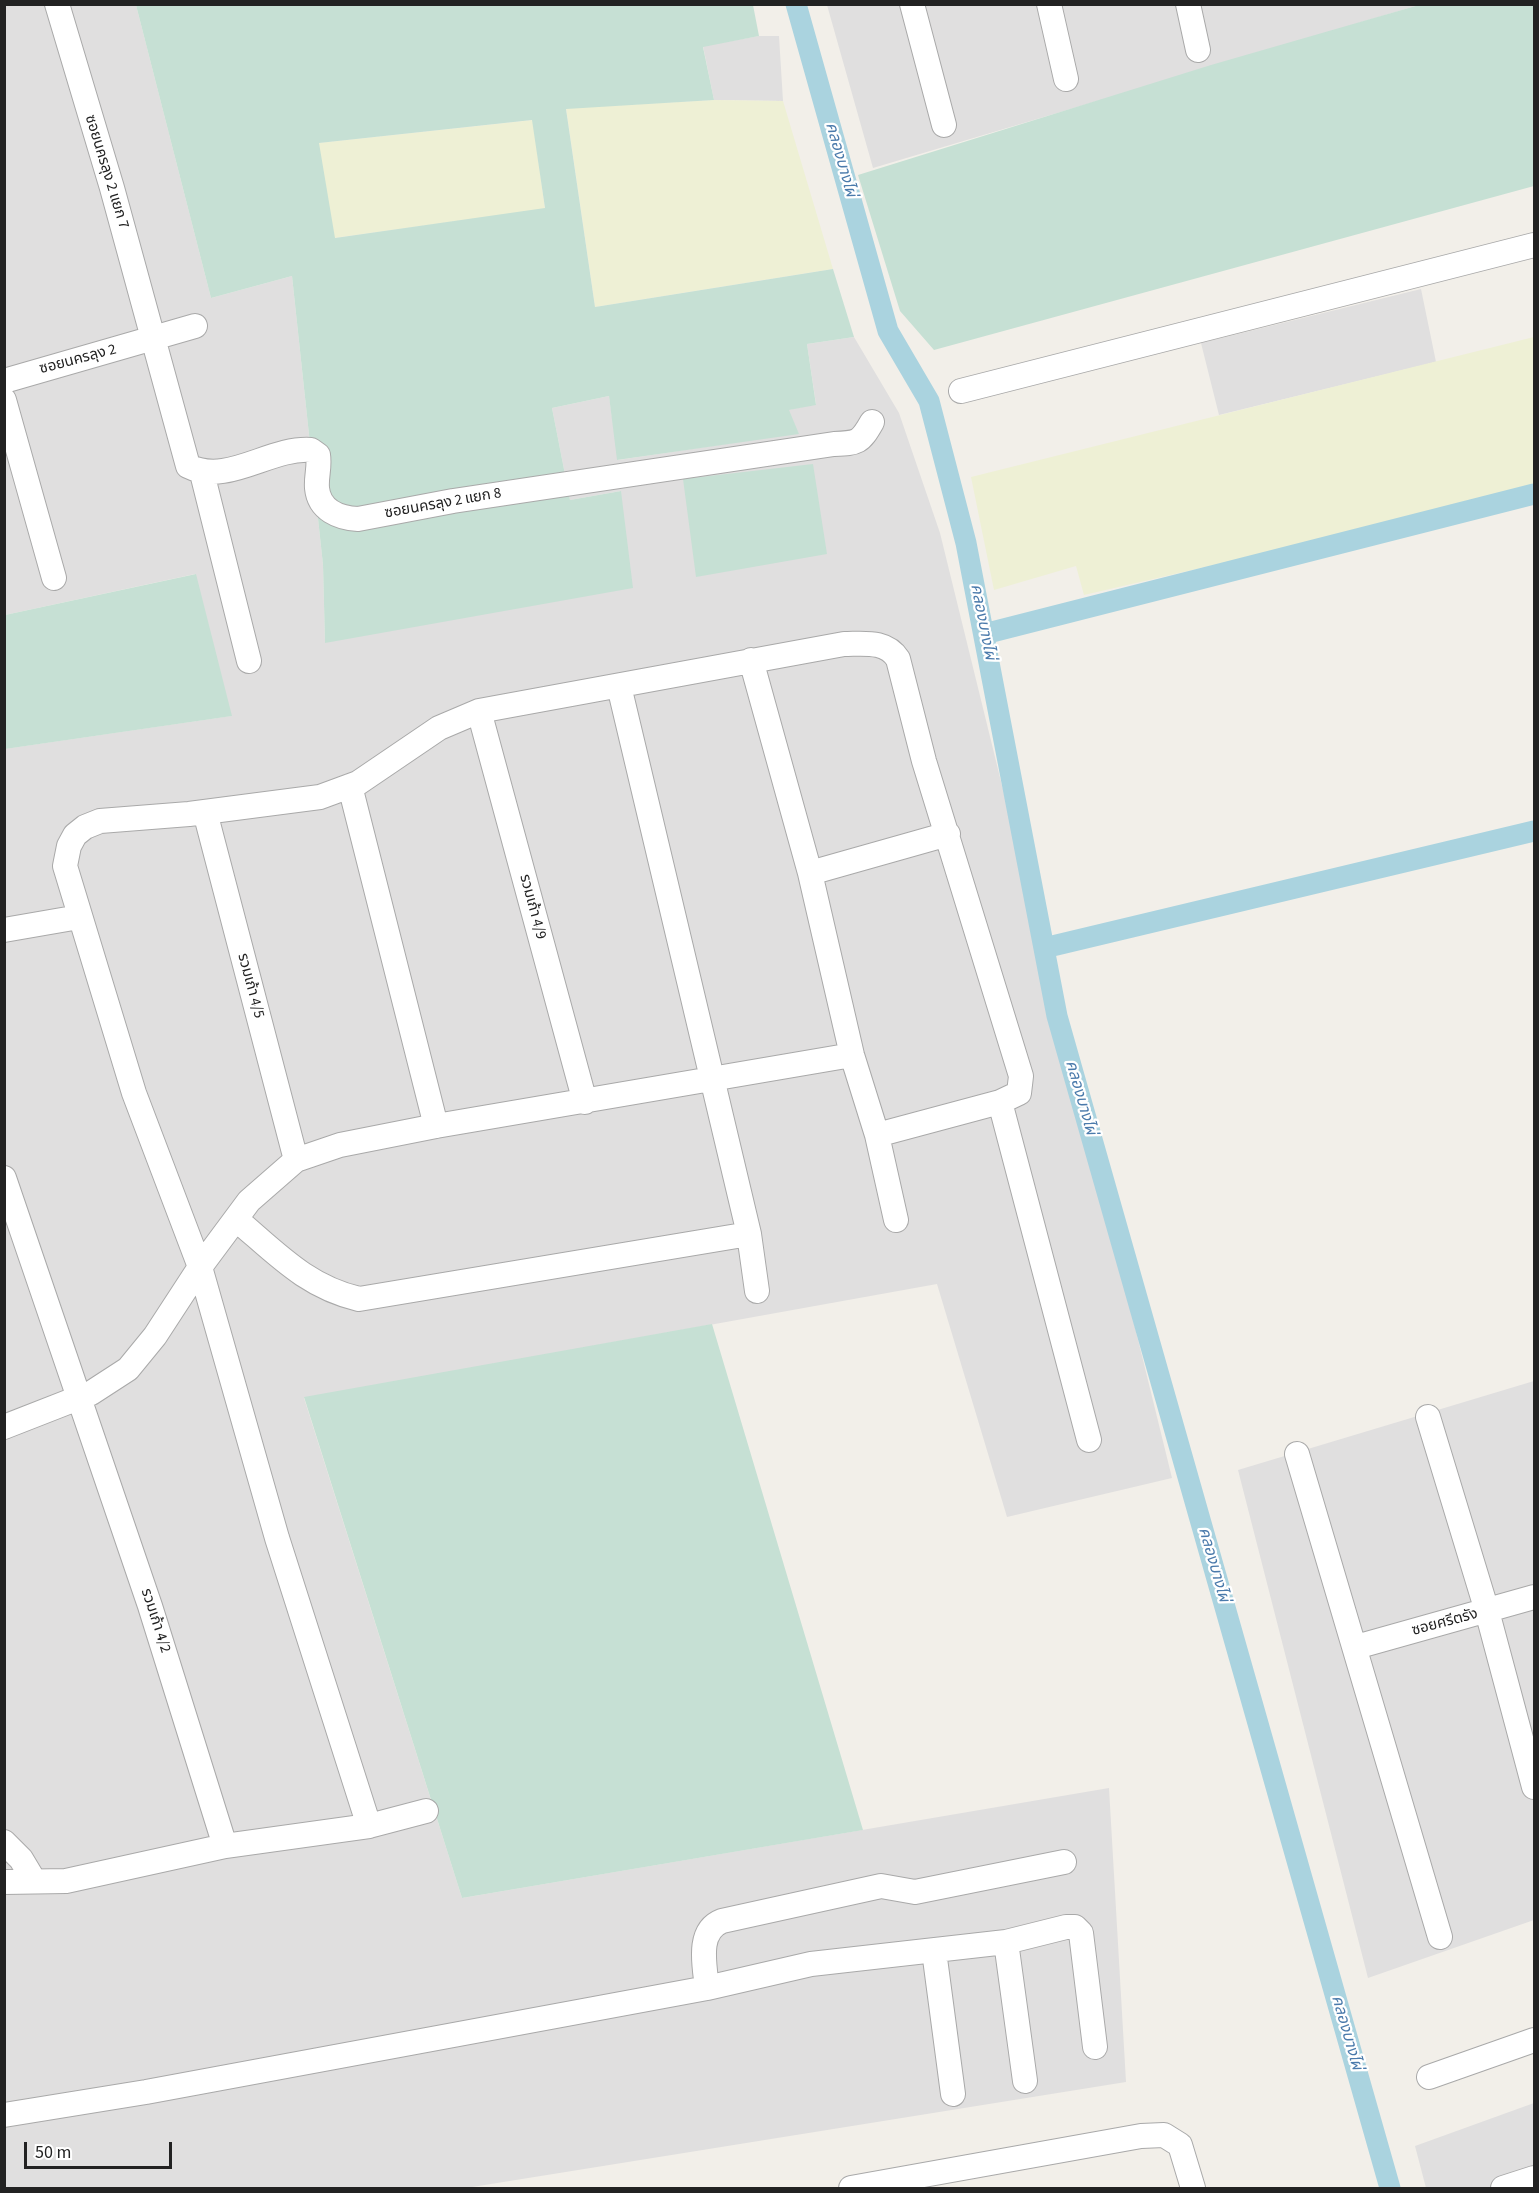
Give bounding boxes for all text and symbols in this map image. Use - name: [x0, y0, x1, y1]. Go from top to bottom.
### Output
- street label: ซอยนครลุง 2 แยก 7: [80, 113, 132, 231]
- water label: คลองบางไผ่: [820, 120, 860, 200]
- street label: ซอยนครลุง 2: [38, 341, 118, 379]
- street label: ซอยนครลุง 2 แยก 8: [383, 485, 503, 523]
- water label: คลองบางไผ่: [965, 583, 999, 661]
- street label: รวมเก้า 4/9: [515, 873, 549, 941]
- street label: รวมเก้า 4/5: [233, 952, 267, 1020]
- water label: คลองบางไผ่: [1060, 1058, 1100, 1138]
- water label: คลองบางไผ่: [1193, 1525, 1233, 1605]
- street label: รวมเก้า 4/2: [136, 1587, 174, 1655]
- street label: ซอยศรีตรัง: [1410, 1606, 1480, 1640]
- water label: คลองบางไผ่: [1326, 1993, 1366, 2073]
- scale bar: [27, 2130, 176, 2168]
- text: 50 m: [35, 2140, 71, 2165]

